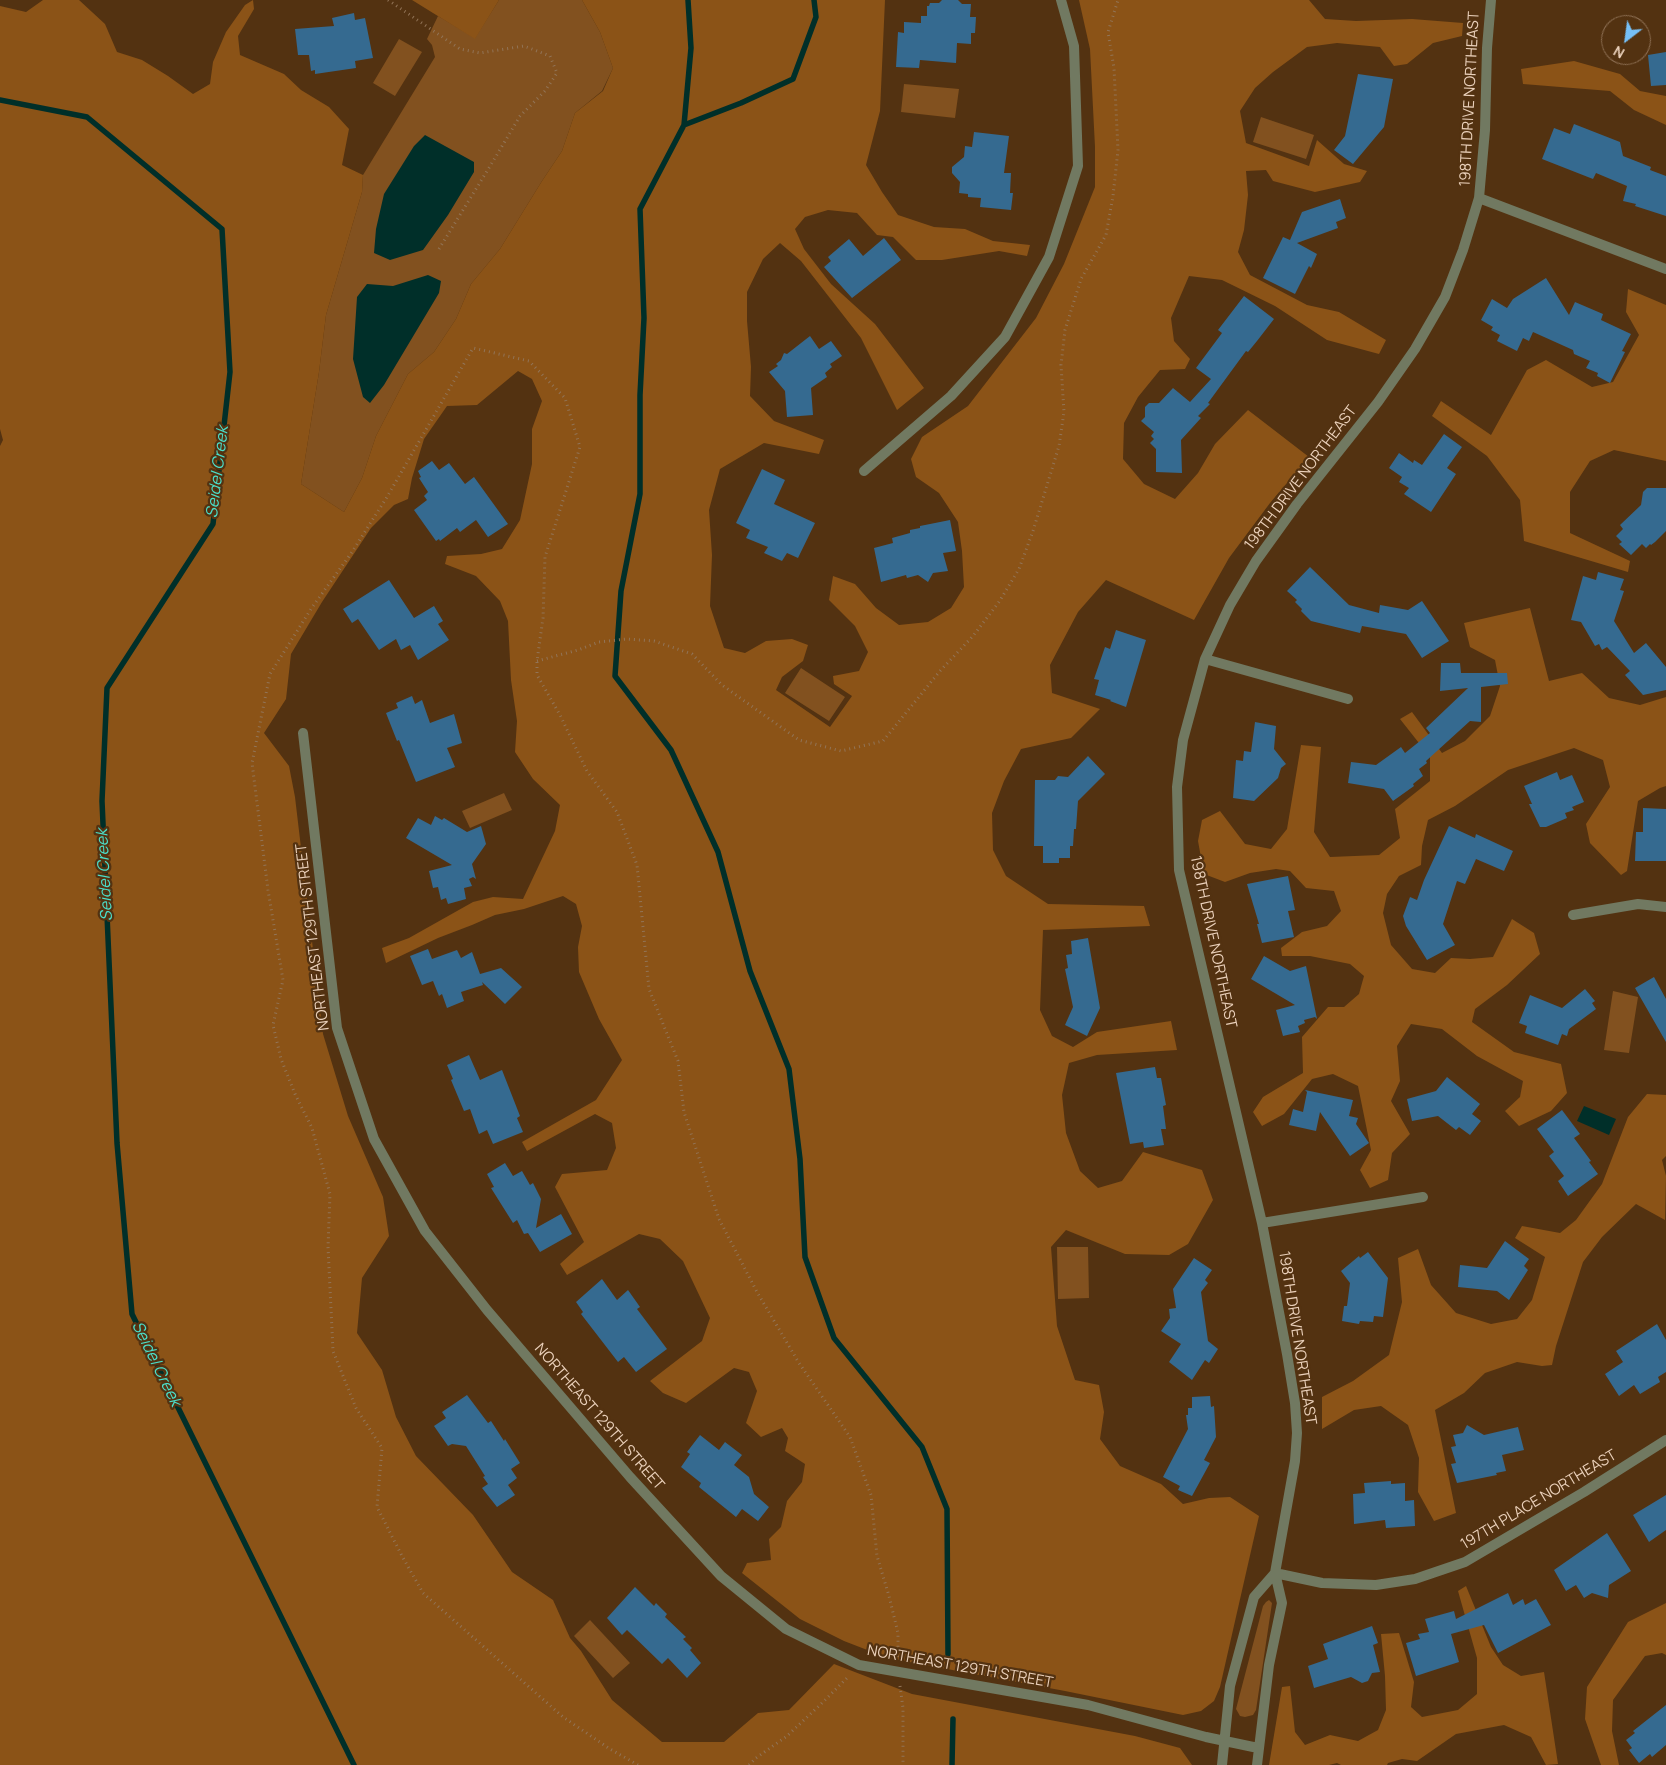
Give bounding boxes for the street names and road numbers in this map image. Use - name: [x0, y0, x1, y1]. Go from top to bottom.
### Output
- street label: 198TH DRIVE NORTHEAST: [1456, 11, 1484, 187]
- street label: 198TH DRIVE NORTHEAST: [1241, 403, 1361, 553]
- street label: NORTHEAST 129TH STREET: [293, 842, 333, 1032]
- street label: 198TH DRIVE NORTHEAST: [1186, 854, 1240, 1030]
- street label: 198TH DRIVE NORTHEAST: [1274, 1250, 1320, 1426]
- street label: NORTHEAST 129TH STREET: [530, 1340, 668, 1494]
- street label: 197TH PLACE NORTHEAST: [1458, 1446, 1620, 1554]
- street label: NORTHEAST 129TH STREET: [866, 1642, 1054, 1692]

